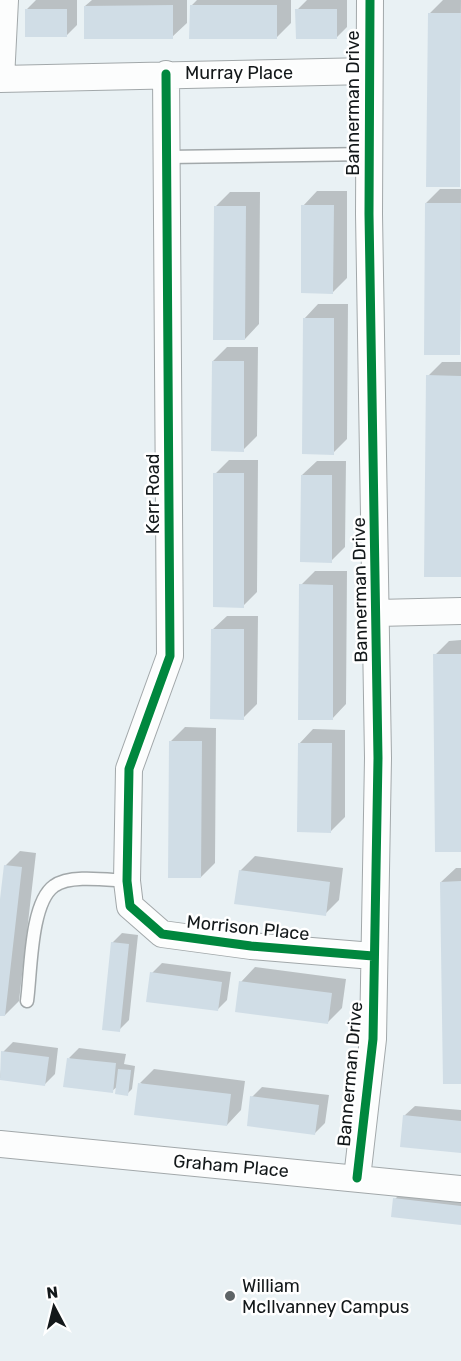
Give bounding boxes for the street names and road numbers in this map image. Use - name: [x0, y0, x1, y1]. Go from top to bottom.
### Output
- street label: Bannerman Drive: [342, 30, 364, 176]
- street label: Murray Place: [185, 62, 293, 84]
- street label: Kerr Road: [142, 454, 164, 534]
- street label: Bannerman Drive: [348, 517, 372, 663]
- street label: Morrison Place: [186, 911, 310, 945]
- street label: Bannerman Drive: [333, 1001, 367, 1147]
- street label: Graham Place: [172, 1150, 290, 1182]

